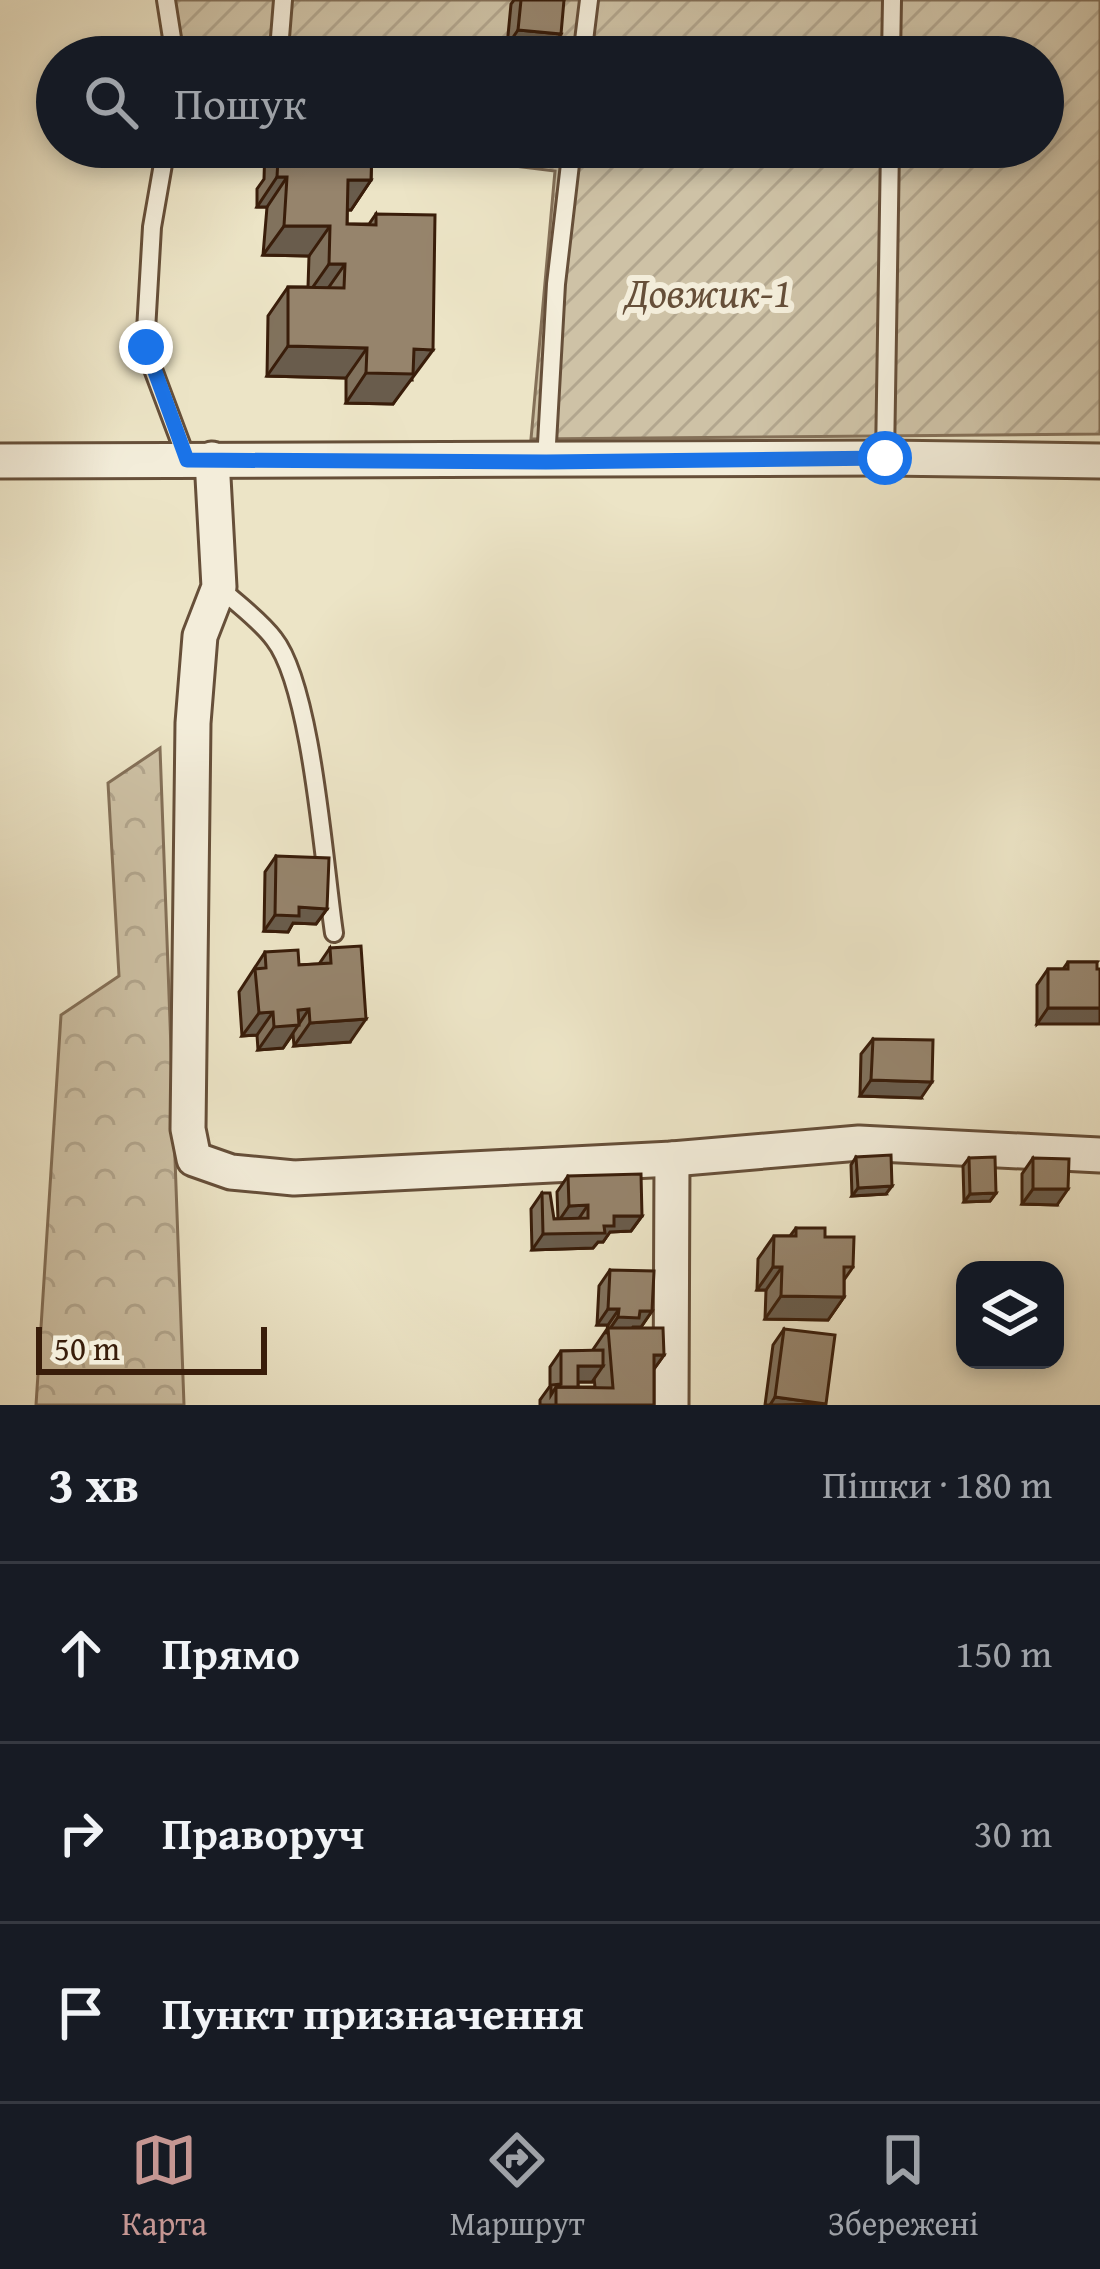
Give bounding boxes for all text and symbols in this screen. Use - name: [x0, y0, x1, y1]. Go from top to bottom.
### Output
- search box: [36, 36, 1064, 168]
- icon: search: [78, 69, 144, 135]
- text: Пошук: [174, 70, 307, 135]
- park label: Довжик-1: [623, 261, 791, 322]
- route end: [119, 320, 173, 374]
- route start: [858, 431, 912, 485]
- map controls: [956, 1261, 1064, 1369]
- button: layers: [956, 1261, 1064, 1369]
- scale bar: [36, 1321, 267, 1374]
- text: 50 m: [54, 1324, 120, 1372]
- text: 3 хв: [48, 1446, 139, 1521]
- text: Пішки · 180 m: [822, 1455, 1052, 1512]
- icon: ahead: [48, 1620, 114, 1686]
- text: Прямо: [162, 1620, 300, 1685]
- text: 150 m: [955, 1624, 1052, 1681]
- icon: right: [48, 1800, 114, 1866]
- text: Праворуч: [162, 1800, 364, 1865]
- text: 30 m: [974, 1804, 1052, 1861]
- icon: arrive: [48, 1980, 114, 2046]
- text: Пункт призначення: [162, 1980, 584, 2045]
- tab: Карта: [121, 2127, 207, 2247]
- tab: Маршрут: [450, 2127, 585, 2247]
- tab: Збережені: [828, 2127, 979, 2247]

